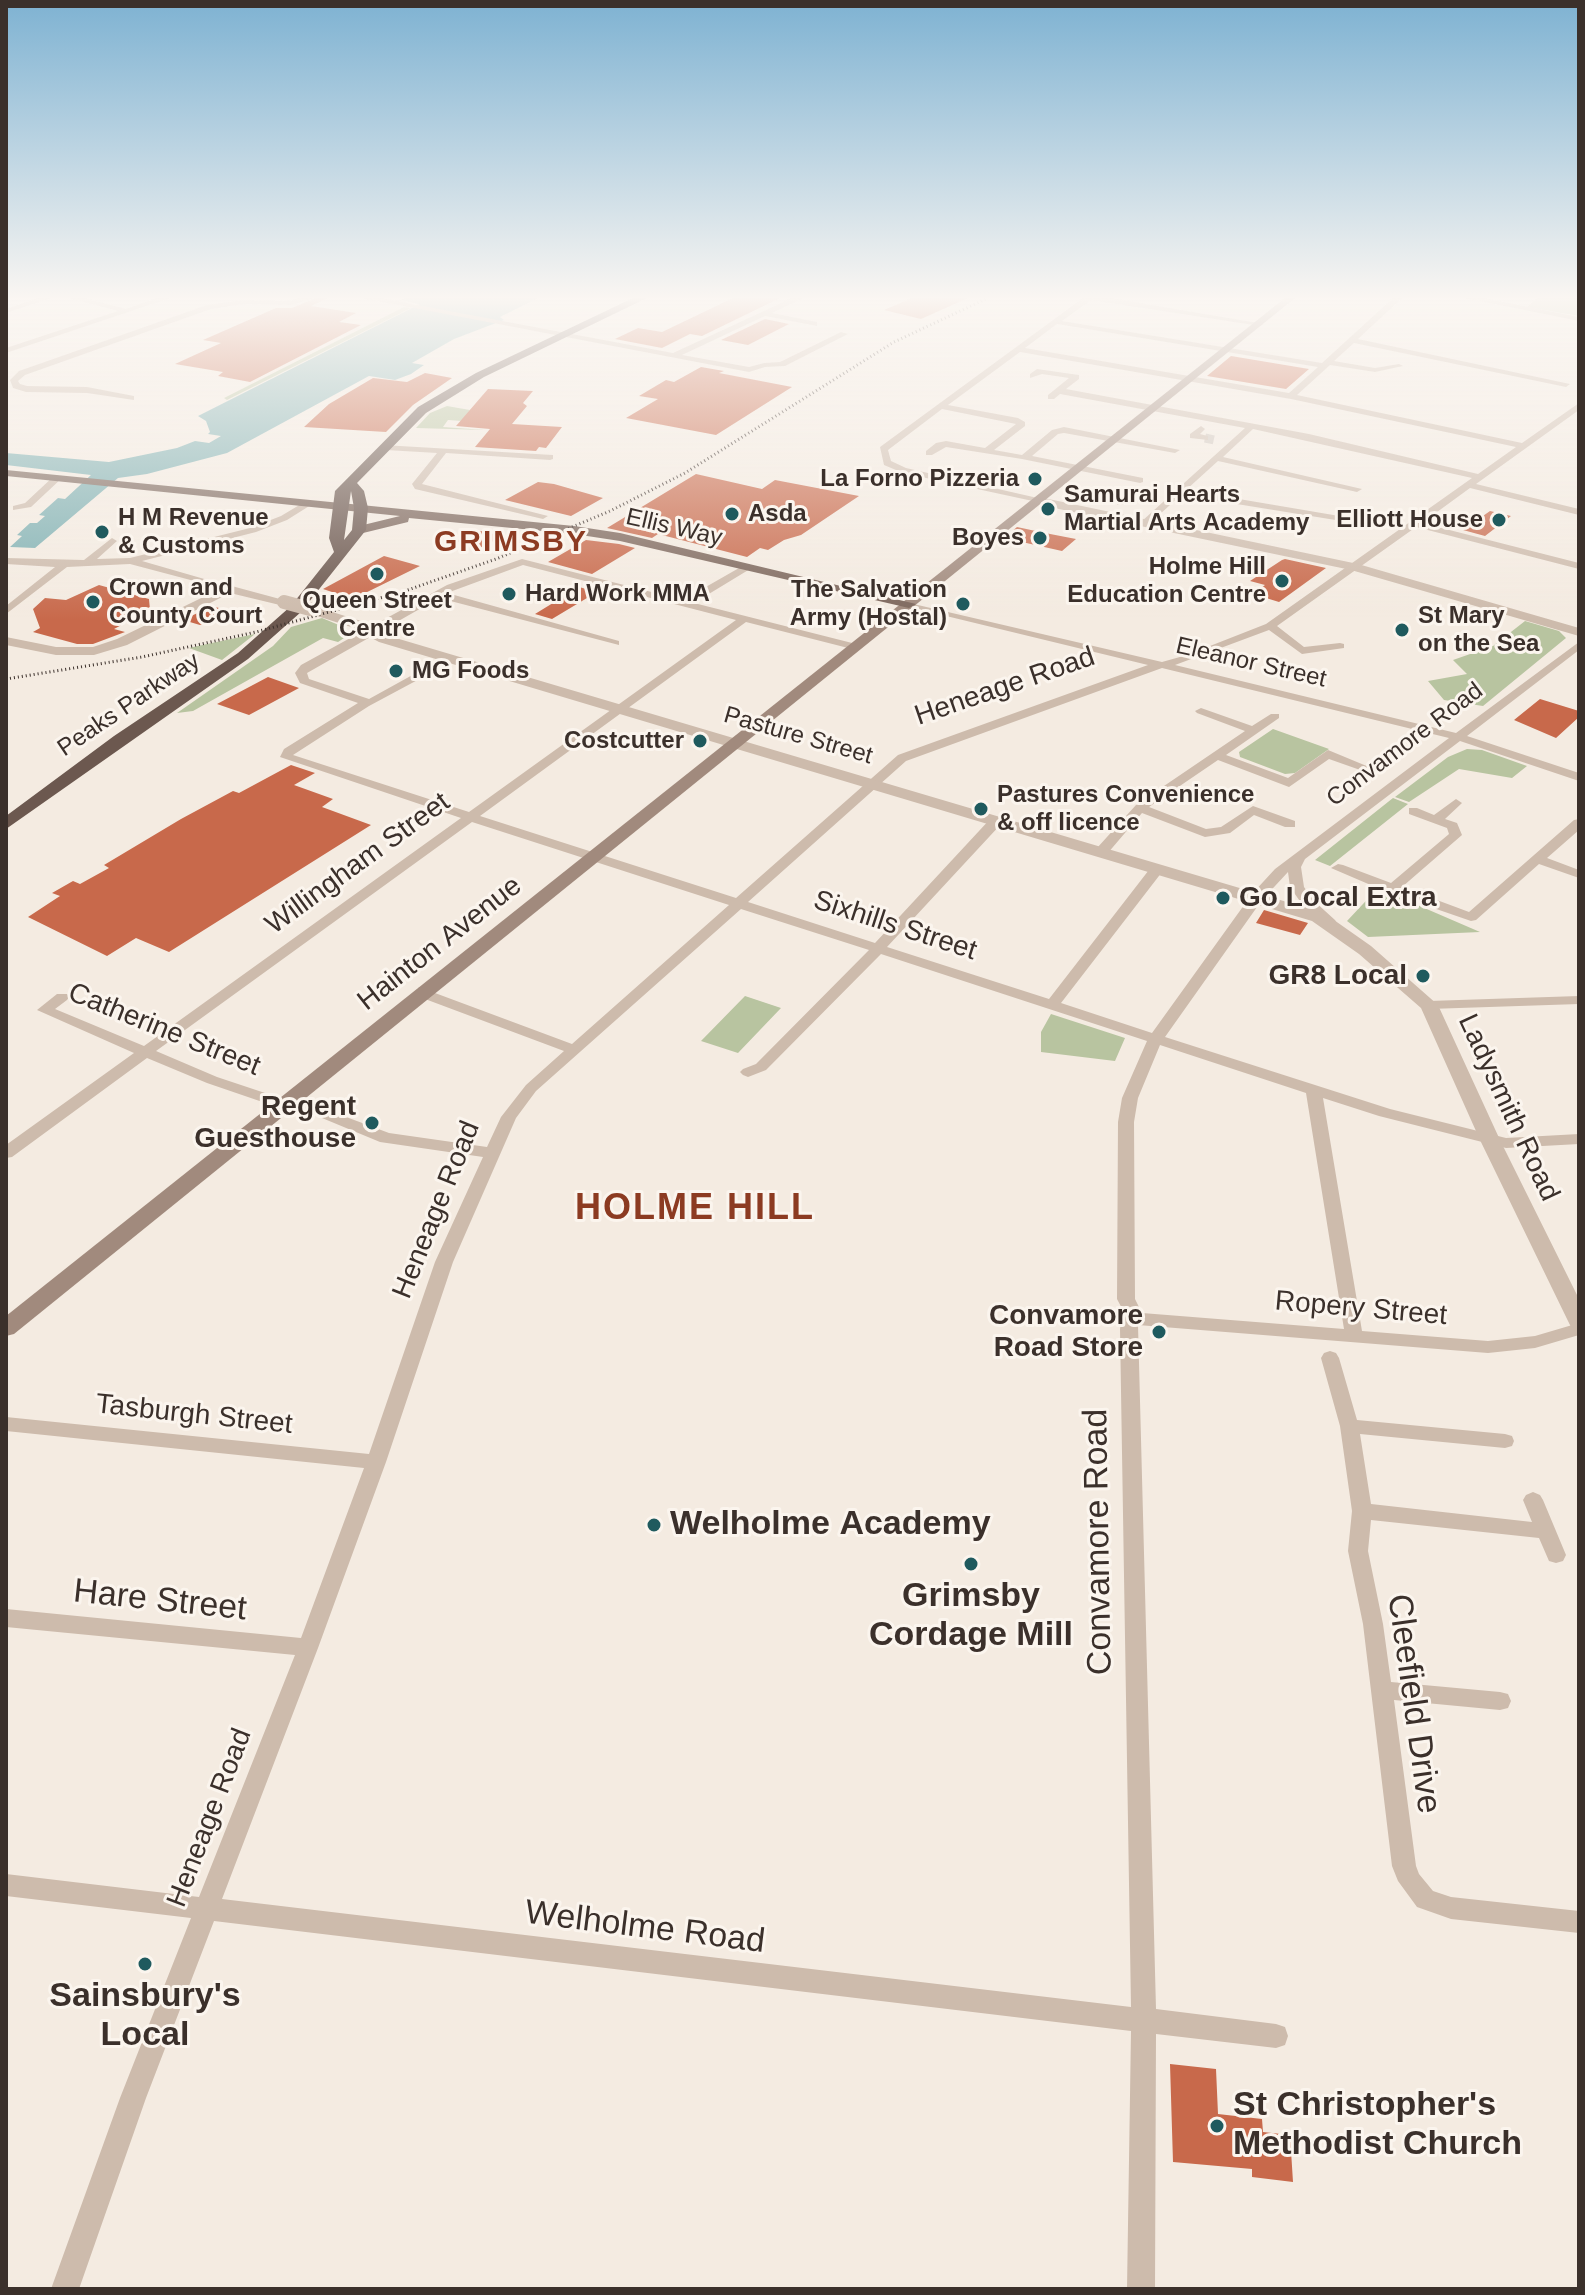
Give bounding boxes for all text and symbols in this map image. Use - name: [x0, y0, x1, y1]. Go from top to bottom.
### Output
- place label: La Forno Pizzeria: [820, 465, 1019, 493]
- marker: La Forno Pizzeria: [1026, 470, 1044, 488]
- place label: Samurai Hearts Martial Arts Academy: [1064, 481, 1309, 537]
- place label: Asda: [748, 500, 807, 528]
- marker: Samurai Hearts Martial Arts Academy: [1039, 500, 1057, 518]
- street label: Ellis Way: [623, 503, 725, 553]
- place label: H M Revenue & Customs: [118, 504, 269, 560]
- marker: Asda: [723, 505, 741, 523]
- place label: Elliott House: [1336, 506, 1483, 534]
- marker: Elliott House: [1490, 511, 1508, 529]
- marker: H M Revenue & Customs: [93, 523, 111, 541]
- place label: Boyes: [952, 524, 1024, 552]
- district label: GRIMSBY: [434, 525, 588, 561]
- marker: Boyes: [1031, 529, 1049, 547]
- place label: Holme Hill Education Centre: [1067, 553, 1266, 609]
- marker: Queen Street Centre: [368, 565, 386, 583]
- marker: Holme Hill Education Centre: [1273, 572, 1291, 590]
- place label: Crown and County Court: [109, 574, 262, 630]
- place label: The Salvation Army (Hostal): [790, 576, 947, 632]
- place label: Hard Work MMA: [525, 580, 710, 608]
- marker: Hard Work MMA: [500, 585, 518, 603]
- place label: Queen Street Centre: [302, 587, 452, 643]
- marker: Crown and County Court: [84, 593, 102, 611]
- marker: The Salvation Army (Hostal): [954, 595, 972, 613]
- place label: St Mary on the Sea: [1418, 602, 1539, 658]
- marker: St Mary on the Sea: [1393, 621, 1411, 639]
- street label: Eleanor Street: [1173, 632, 1329, 694]
- street label: Heneage Road: [910, 640, 1100, 734]
- street label: Peaks Parkway: [52, 647, 206, 763]
- place label: MG Foods: [412, 657, 529, 685]
- marker: MG Foods: [387, 662, 405, 680]
- street label: Convamore Road: [1321, 677, 1489, 813]
- street label: Pasture Street: [720, 701, 876, 771]
- place label: Costcutter: [564, 727, 684, 755]
- marker: Costcutter: [691, 732, 709, 750]
- place label: Pastures Convenience & off licence: [997, 781, 1254, 837]
- street label: Willingham Street: [259, 786, 457, 942]
- marker: Pastures Convenience & off licence: [972, 800, 990, 818]
- street label: Hainton Avenue: [351, 870, 529, 1018]
- place label: Go Local Extra: [1239, 881, 1437, 915]
- street label: Sixhills Street: [809, 884, 981, 968]
- marker: Go Local Extra: [1214, 889, 1232, 907]
- place label: GR8 Local: [1269, 959, 1407, 993]
- marker: GR8 Local: [1414, 967, 1432, 985]
- street label: Catherine Street: [63, 976, 265, 1084]
- street label: Ladysmith Road: [1450, 1009, 1566, 1207]
- place label: Regent Guesthouse: [194, 1090, 356, 1156]
- marker: Regent Guesthouse: [363, 1114, 381, 1132]
- street label: Heneage Road: [386, 1116, 488, 1304]
- district label: HOLME HILL: [575, 1187, 815, 1231]
- street label: Ropery Street: [1273, 1285, 1449, 1333]
- place label: Convamore Road Store: [989, 1299, 1143, 1365]
- marker: Convamore Road Store: [1150, 1323, 1168, 1341]
- street label: Tasburgh Street: [94, 1388, 294, 1442]
- street label: Convamore Road: [1076, 1408, 1122, 1676]
- place label: Welholme Academy: [670, 1505, 991, 1545]
- marker: Welholme Academy: [645, 1516, 663, 1534]
- marker: Grimsby Cordage Mill: [962, 1555, 980, 1573]
- street label: Hare Street: [71, 1572, 249, 1630]
- place label: Grimsby Cordage Mill: [869, 1577, 1073, 1656]
- street label: Cleefield Drive: [1377, 1592, 1449, 1816]
- street label: Heneage Road: [161, 1724, 259, 1912]
- street label: Welholme Road: [523, 1893, 767, 1963]
- marker: Sainsbury's Local: [136, 1955, 154, 1973]
- place label: Sainsbury's Local: [49, 1977, 241, 2056]
- place label: St Christopher's Methodist Church: [1233, 2086, 1522, 2166]
- marker: St Christopher's Methodist Church: [1208, 2117, 1226, 2135]

